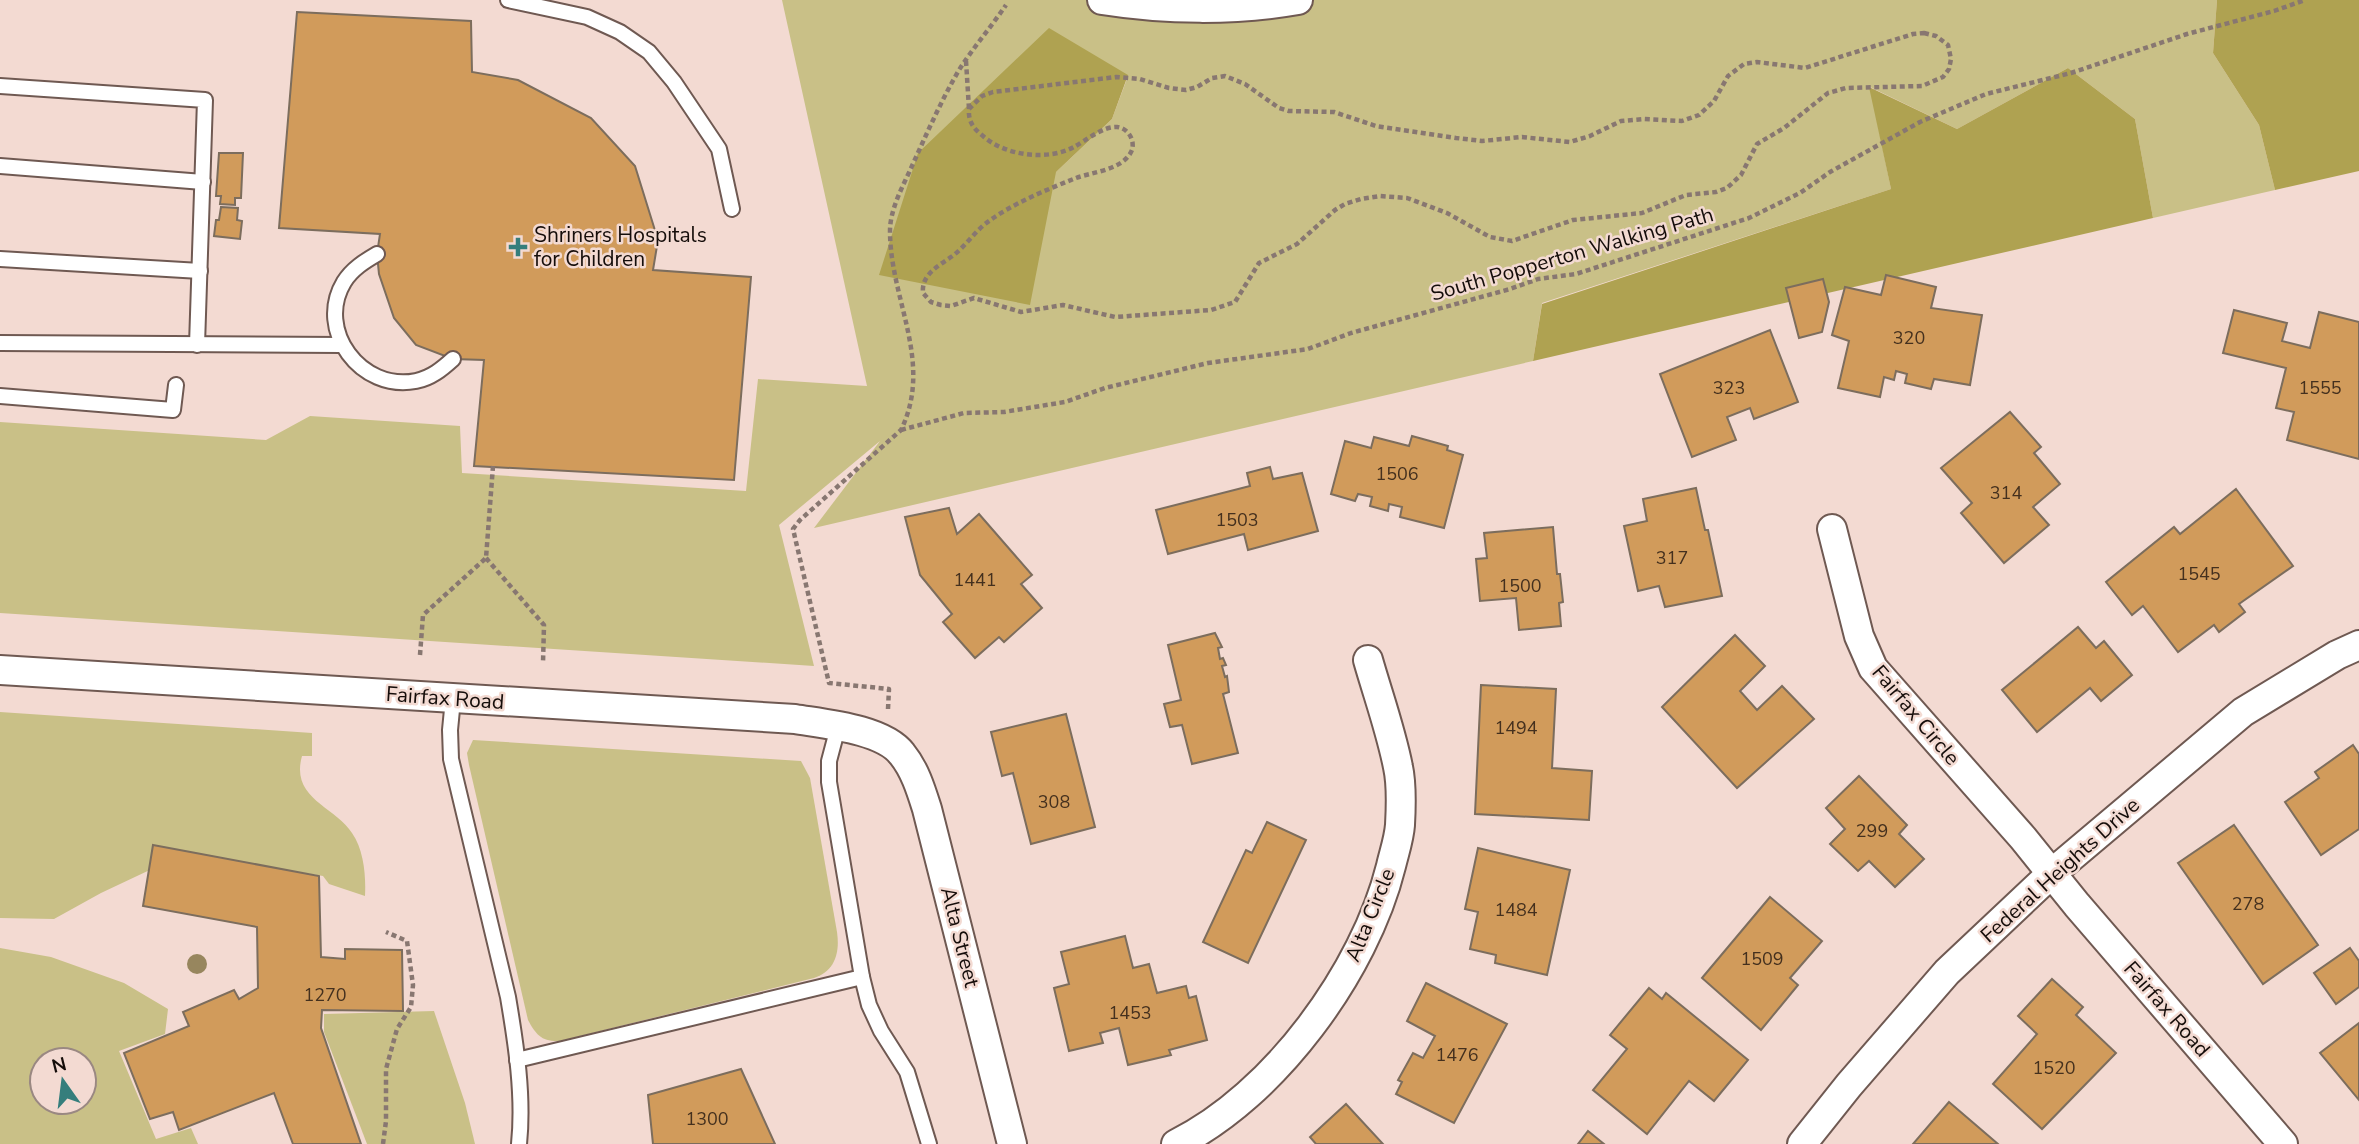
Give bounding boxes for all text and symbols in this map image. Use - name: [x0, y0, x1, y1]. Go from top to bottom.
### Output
- street label: South Popperton Walking Path: [1427, 200, 1717, 308]
- place label: Shriners Hospitals for Children: [534, 221, 707, 273]
- marker: Shriners Hospitals for Children: [508, 237, 528, 257]
- house number: 320: [1893, 326, 1925, 350]
- house number: 323: [1713, 376, 1745, 400]
- house number: 1555: [2298, 376, 2342, 400]
- house number: 1506: [1375, 462, 1419, 486]
- house number: 314: [1990, 481, 2022, 505]
- house number: 1503: [1215, 508, 1259, 532]
- house number: 317: [1656, 546, 1688, 570]
- house number: 1545: [2177, 562, 2221, 586]
- house number: 1441: [953, 568, 997, 592]
- house number: 1500: [1498, 574, 1542, 598]
- street label: Fairfax Circle: [1866, 659, 1966, 771]
- street label: Fairfax Road: [385, 680, 505, 716]
- house number: 1494: [1494, 716, 1538, 740]
- house number: 308: [1038, 790, 1070, 814]
- street label: Federal Heights Drive: [1975, 791, 2145, 949]
- house number: 299: [1856, 819, 1888, 843]
- street label: Alta Circle: [1339, 864, 1401, 966]
- street label: Alta Street: [934, 884, 986, 991]
- house number: 278: [2232, 892, 2264, 916]
- house number: 1484: [1494, 898, 1538, 922]
- house number: 1509: [1740, 947, 1784, 971]
- street label: Fairfax Road: [2118, 955, 2216, 1063]
- house number: 1270: [303, 983, 347, 1007]
- house number: 1453: [1108, 1001, 1152, 1025]
- house number: 1476: [1435, 1043, 1479, 1067]
- north arrow: [28, 1046, 98, 1116]
- text: N: [49, 1051, 69, 1080]
- house number: 1520: [2032, 1056, 2076, 1080]
- house number: 1300: [685, 1107, 729, 1131]

